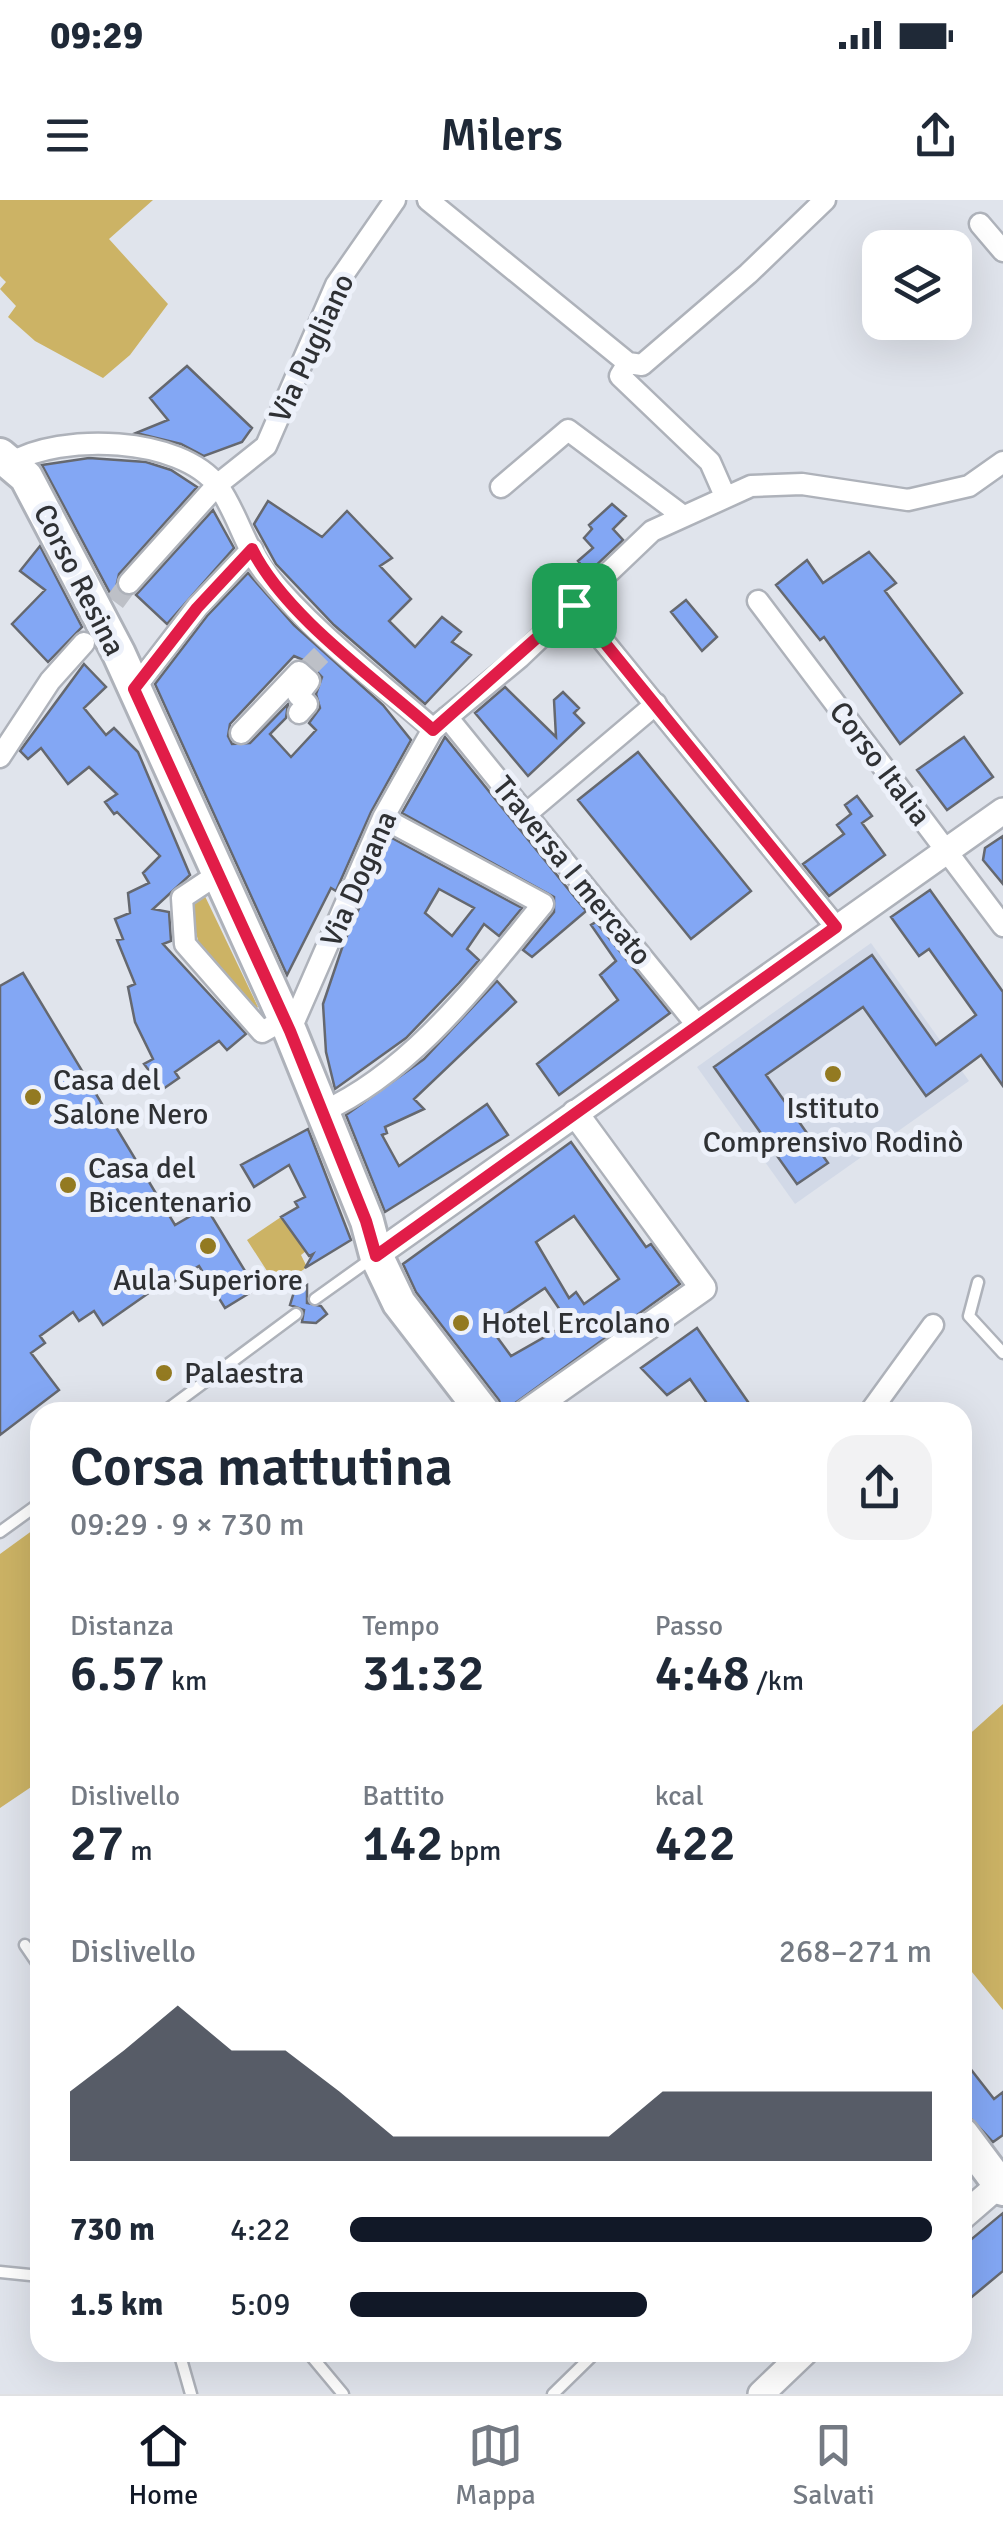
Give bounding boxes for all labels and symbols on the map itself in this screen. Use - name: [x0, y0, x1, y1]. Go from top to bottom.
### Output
- street label: Via Pugliano: [261, 268, 363, 428]
- street label: Corso Resina: [25, 498, 133, 662]
- pin: [532, 563, 617, 648]
- street label: Corso Italia: [821, 694, 939, 834]
- street label: Traversa I mercato: [484, 769, 660, 973]
- street label: Via Dogana: [313, 805, 405, 953]
- place label: Casa del Salone Nero: [53, 1062, 208, 1133]
- marker: Istituto Comprensivo Rodinò: [822, 1063, 844, 1085]
- marker: Casa del Salone Nero: [22, 1086, 44, 1108]
- place label: Istituto Comprensivo Rodinò: [703, 1090, 963, 1161]
- place label: Casa del Bicentenario: [88, 1150, 252, 1221]
- marker: Casa del Bicentenario: [57, 1174, 79, 1196]
- marker: Aula Superiore: [197, 1235, 219, 1257]
- place label: Aula Superiore: [113, 1262, 303, 1299]
- place label: Hotel Ercolano: [481, 1305, 670, 1342]
- marker: Hotel Ercolano: [450, 1312, 472, 1334]
- place label: Palaestra: [184, 1355, 304, 1392]
- marker: Palaestra: [153, 1362, 175, 1384]

